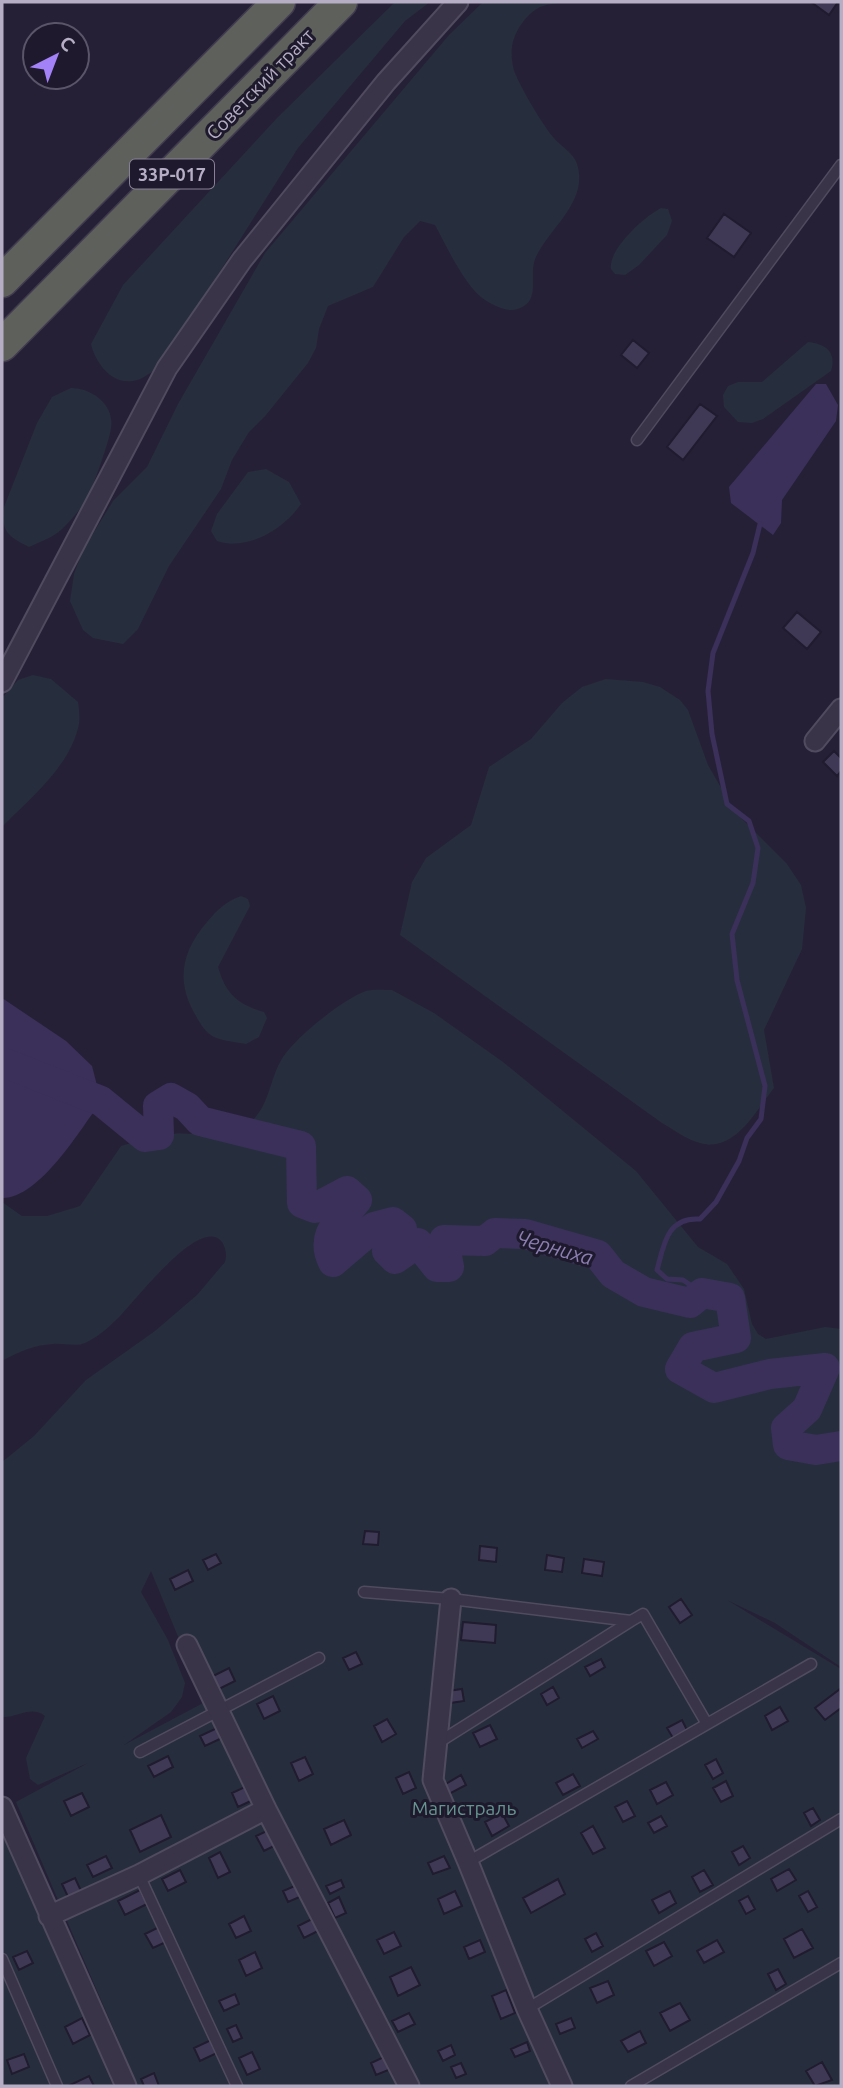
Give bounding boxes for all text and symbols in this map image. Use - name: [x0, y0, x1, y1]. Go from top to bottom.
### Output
- north arrow: [21, 21, 91, 91]
- street label: Советский тракт: [202, 24, 319, 144]
- text: С: [55, 31, 79, 56]
- road number: 33Р-017: [130, 160, 214, 188]
- water label: Черниха: [514, 1225, 596, 1269]
- park label: Магистраль: [412, 1797, 516, 1819]

